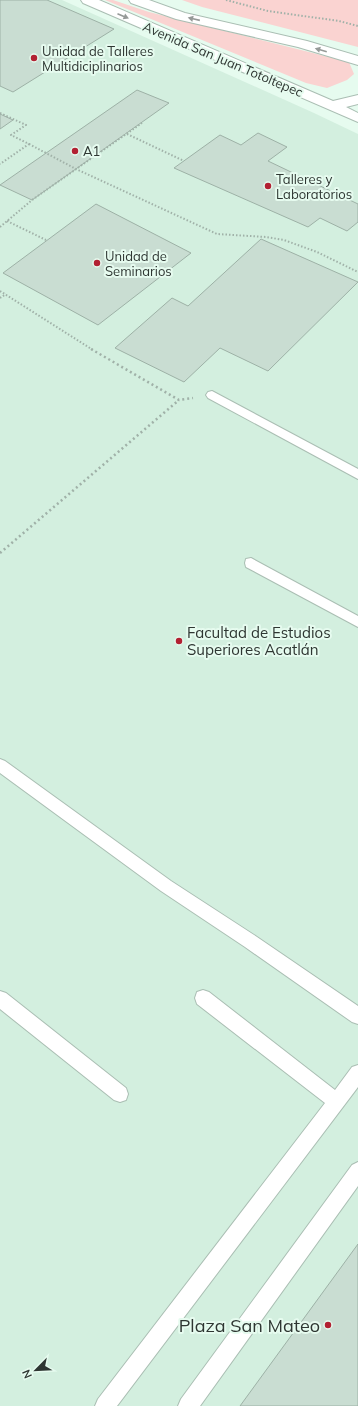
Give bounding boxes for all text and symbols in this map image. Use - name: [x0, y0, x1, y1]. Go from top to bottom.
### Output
- one-way arrow: [118, 13, 130, 19]
- one-way arrow: [188, 16, 200, 22]
- street label: Avenida San Juan Totoltepec: [141, 18, 305, 100]
- place label: Unidad de Talleres Multidiciplinarios: [42, 43, 153, 74]
- one-way arrow: [314, 46, 327, 52]
- marker: Unidad de Talleres Multidiciplinarios: [29, 53, 39, 63]
- place label: A1: [83, 143, 100, 159]
- marker: A1: [70, 146, 80, 156]
- place label: Talleres y Laboratorios: [276, 171, 352, 202]
- marker: Talleres y Laboratorios: [263, 181, 273, 191]
- place label: Unidad de Seminarios: [105, 248, 172, 279]
- marker: Unidad de Seminarios: [92, 258, 102, 268]
- place label: Facultad de Estudios Superiores Acatlán: [187, 623, 331, 659]
- marker: Facultad de Estudios Superiores Acatlán: [174, 636, 184, 646]
- place label: Plaza San Mateo: [179, 1314, 320, 1337]
- marker: Plaza San Mateo: [323, 1320, 333, 1330]
- north arrow: [16, 1350, 56, 1390]
- text: N: [19, 1367, 35, 1381]

